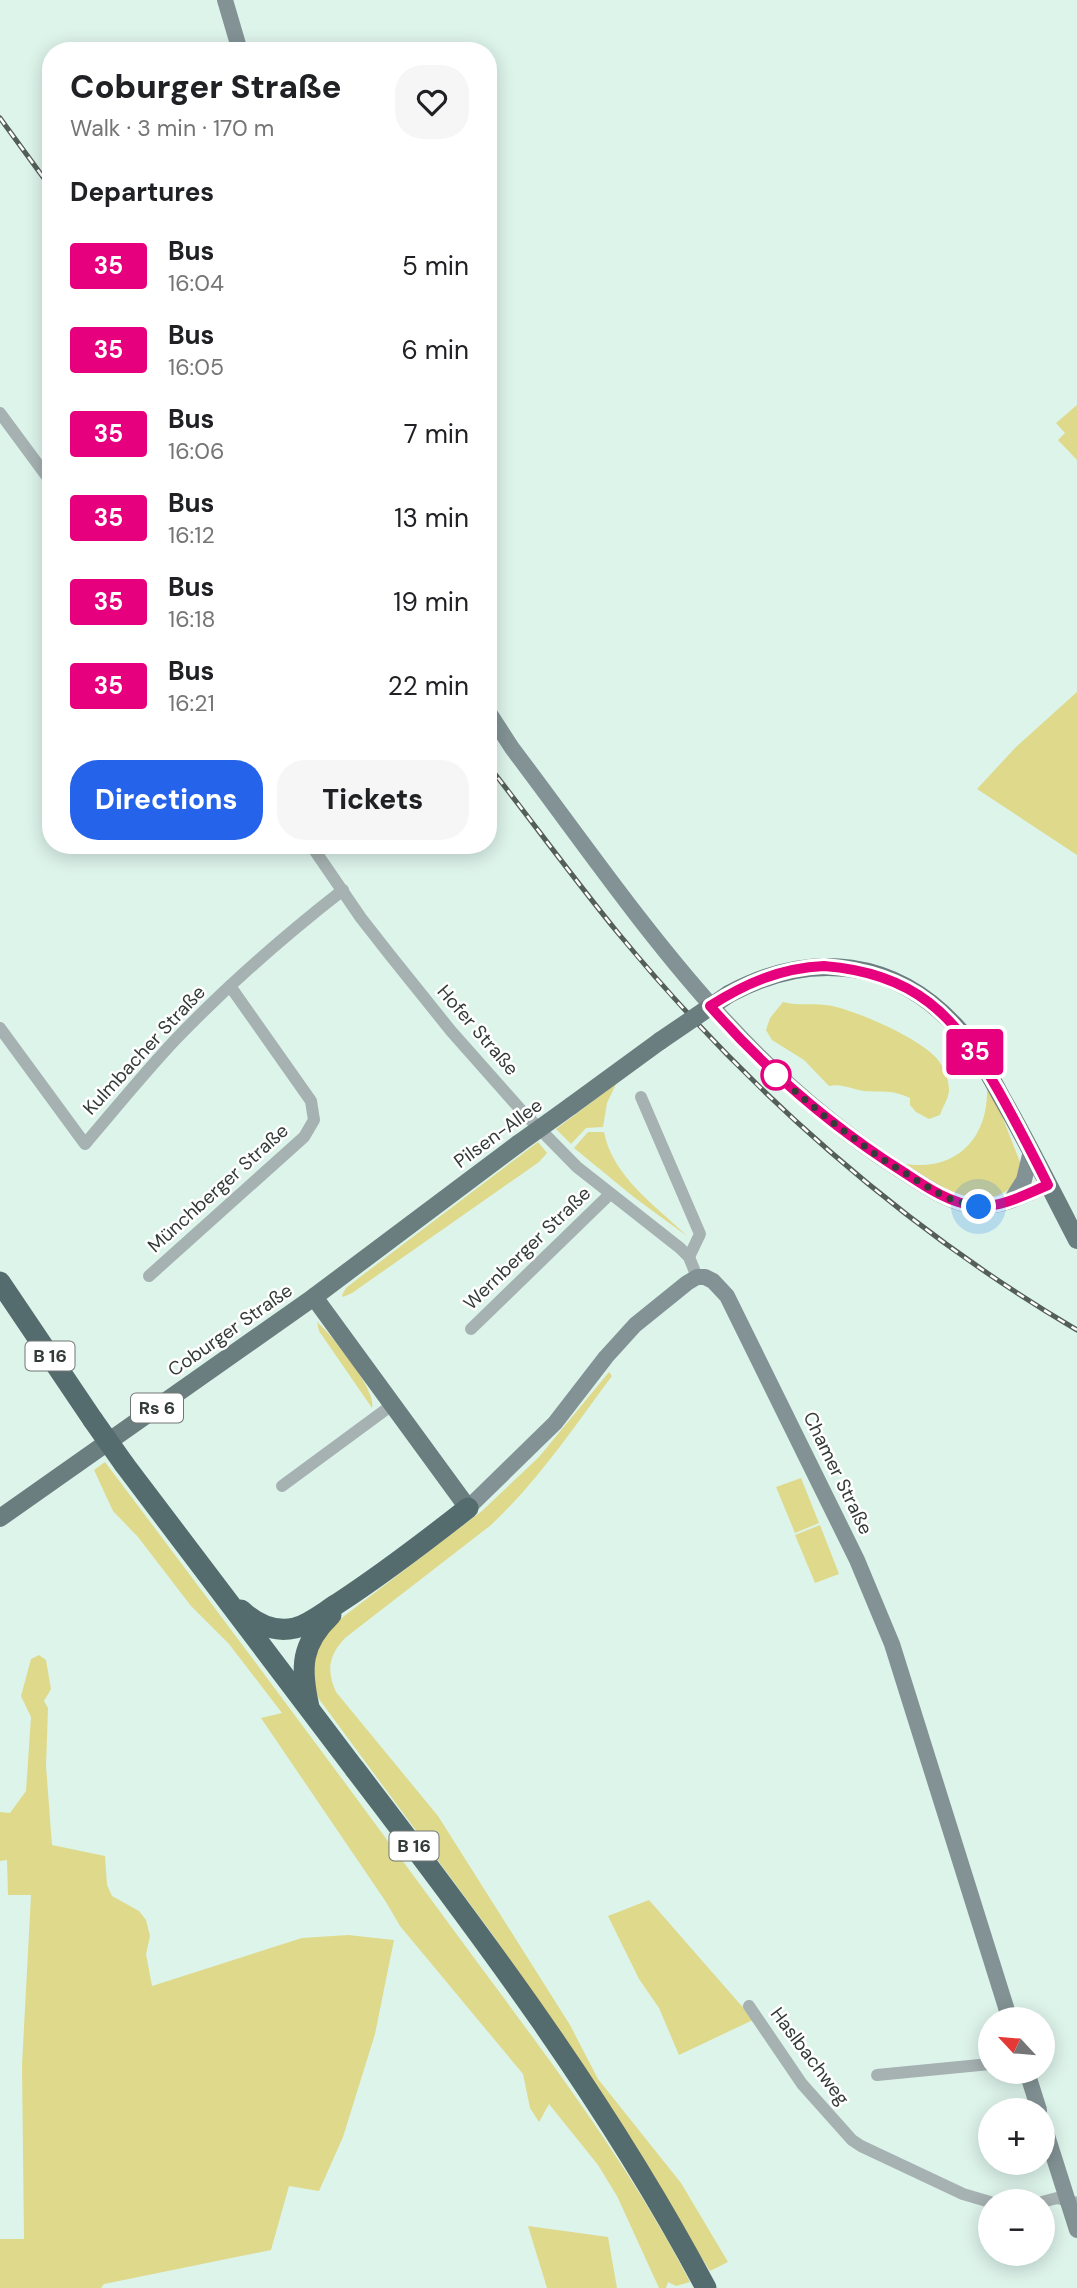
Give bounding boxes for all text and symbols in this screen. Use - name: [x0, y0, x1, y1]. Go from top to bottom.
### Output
- text: Coburger Straße: [70, 65, 341, 108]
- button: heart: [395, 65, 469, 139]
- text: Walk · 3 min · 170 m: [70, 113, 274, 143]
- text: Departures: [70, 175, 214, 209]
- text: Bus: [168, 234, 214, 268]
- text: 5 min: [402, 249, 469, 283]
- text: 35: [94, 250, 123, 281]
- text: 16:04: [168, 268, 224, 298]
- text: Bus: [168, 318, 214, 352]
- text: 6 min: [401, 333, 469, 367]
- text: 35: [94, 334, 123, 365]
- text: 16:05: [168, 352, 224, 382]
- text: Bus: [168, 402, 214, 436]
- text: 7 min: [404, 417, 469, 451]
- text: 35: [94, 418, 123, 449]
- text: 16:06: [168, 436, 224, 466]
- text: Bus: [168, 486, 214, 520]
- text: 13 min: [394, 501, 469, 535]
- text: 35: [94, 502, 123, 533]
- text: 16:12: [168, 520, 215, 550]
- text: Bus: [168, 570, 214, 604]
- text: 19 min: [393, 585, 469, 619]
- text: 35: [94, 586, 123, 617]
- text: 16:18: [168, 604, 215, 634]
- text: Bus: [168, 654, 214, 688]
- text: 22 min: [388, 669, 469, 703]
- text: 35: [94, 670, 123, 701]
- text: 16:21: [168, 688, 215, 718]
- button: Directions: [70, 760, 263, 840]
- button: Tickets: [277, 760, 469, 840]
- street label: Kulmbacher Straße: [77, 980, 211, 1120]
- street label: Hofer Straße: [432, 980, 524, 1080]
- line badge: 35: [944, 1029, 1006, 1075]
- text: 35: [960, 1036, 990, 1067]
- unlabelled marker: [761, 1060, 791, 1090]
- street label: Pilsen-Allee: [449, 1092, 547, 1174]
- street label: Münchberger Straße: [142, 1118, 294, 1258]
- street label: Wernberger Straße: [458, 1181, 596, 1315]
- your location: [961, 1189, 996, 1224]
- street label: Coburger Straße: [163, 1278, 297, 1382]
- road number: B 16: [26, 1342, 74, 1371]
- road number: Rs 6: [131, 1394, 183, 1422]
- street label: Chamer Straße: [797, 1407, 879, 1539]
- road number: B 16: [390, 1832, 438, 1860]
- street label: Haslbachweg: [765, 2002, 855, 2110]
- north arrow: [978, 2007, 1055, 2084]
- map controls: [978, 2007, 1055, 2266]
- button: +: [978, 2098, 1055, 2175]
- button: −: [978, 2189, 1055, 2266]

